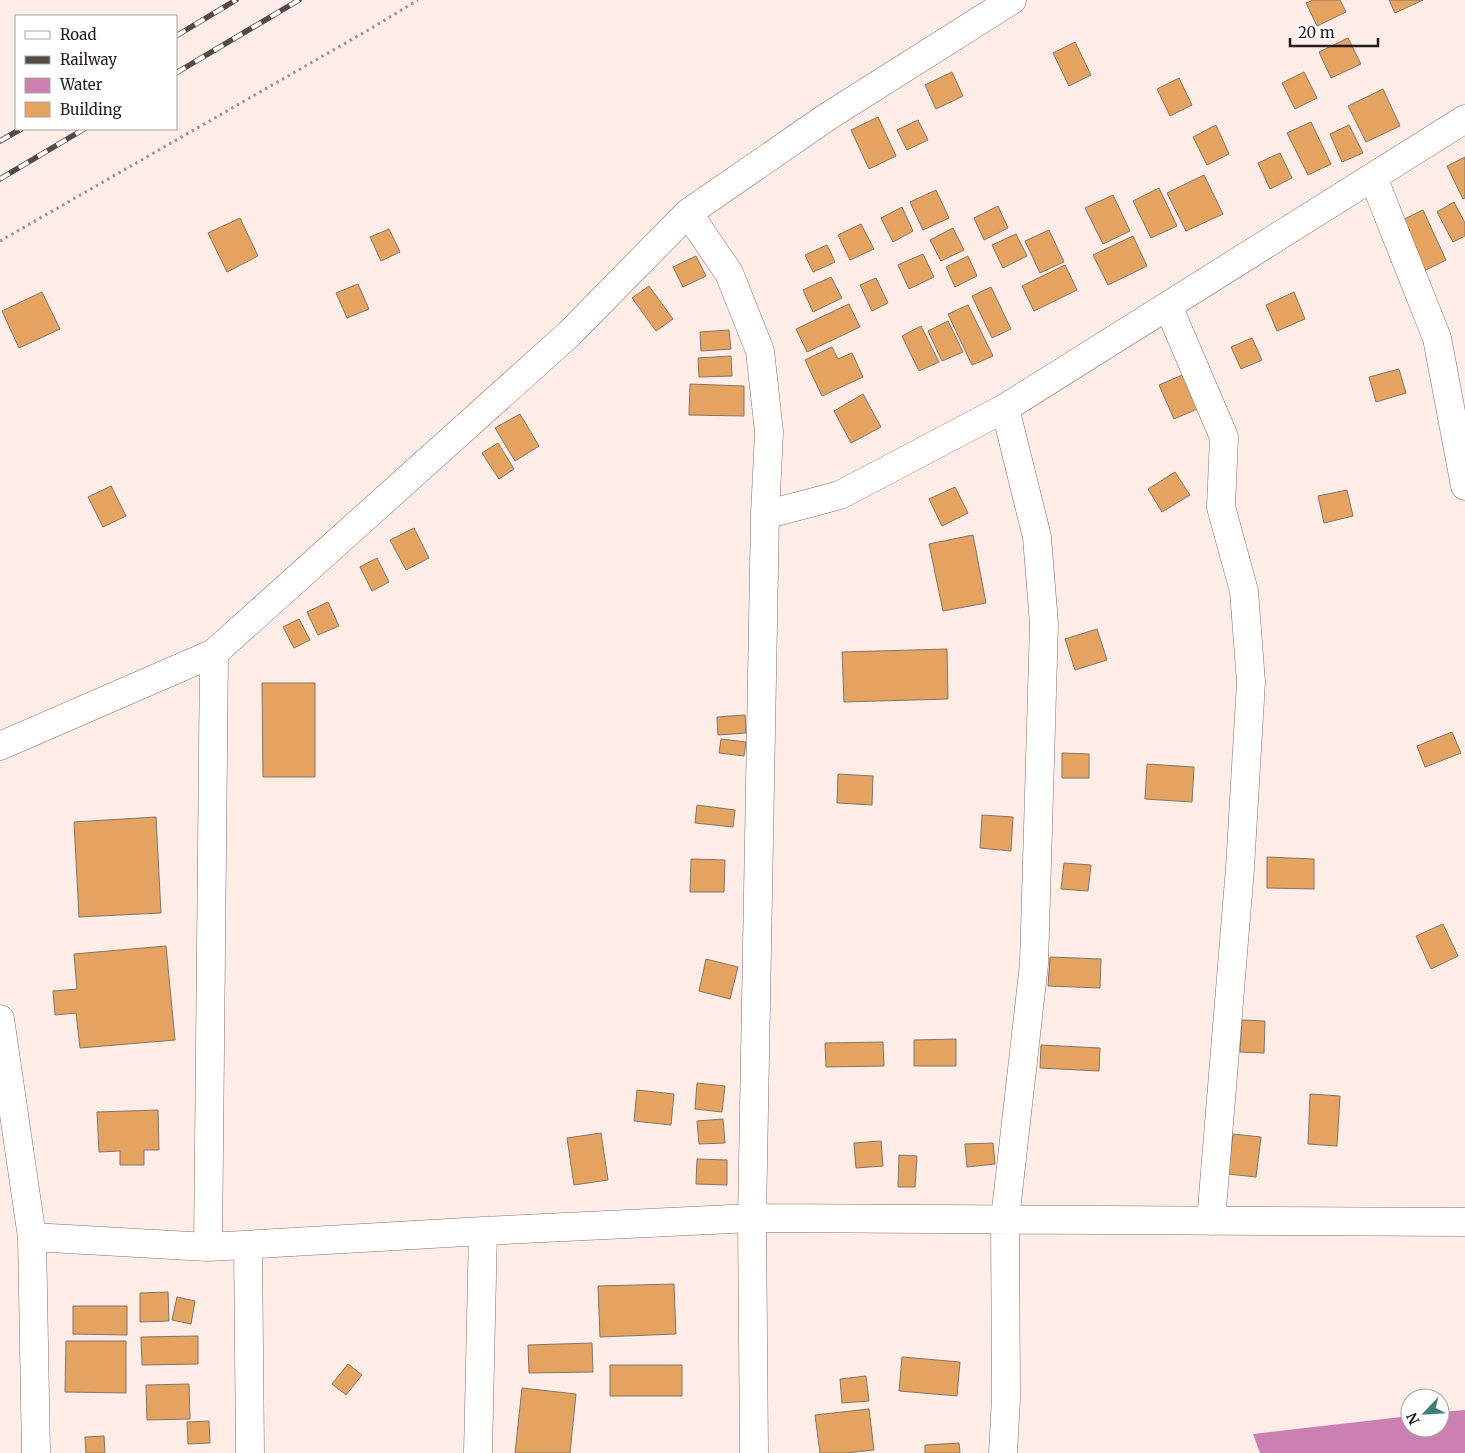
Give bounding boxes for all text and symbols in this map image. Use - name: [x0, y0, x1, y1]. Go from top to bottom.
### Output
- legend: [15, 15, 178, 130]
- scale bar: [1290, 15, 1378, 47]
- text: 20 m: [1298, 23, 1335, 42]
- text: Road: [60, 25, 96, 44]
- text: Railway: [60, 50, 117, 69]
- text: Water: [59, 75, 103, 94]
- text: Building: [60, 100, 122, 119]
- north arrow: [1400, 1388, 1450, 1438]
- text: N: [1403, 1410, 1424, 1427]

